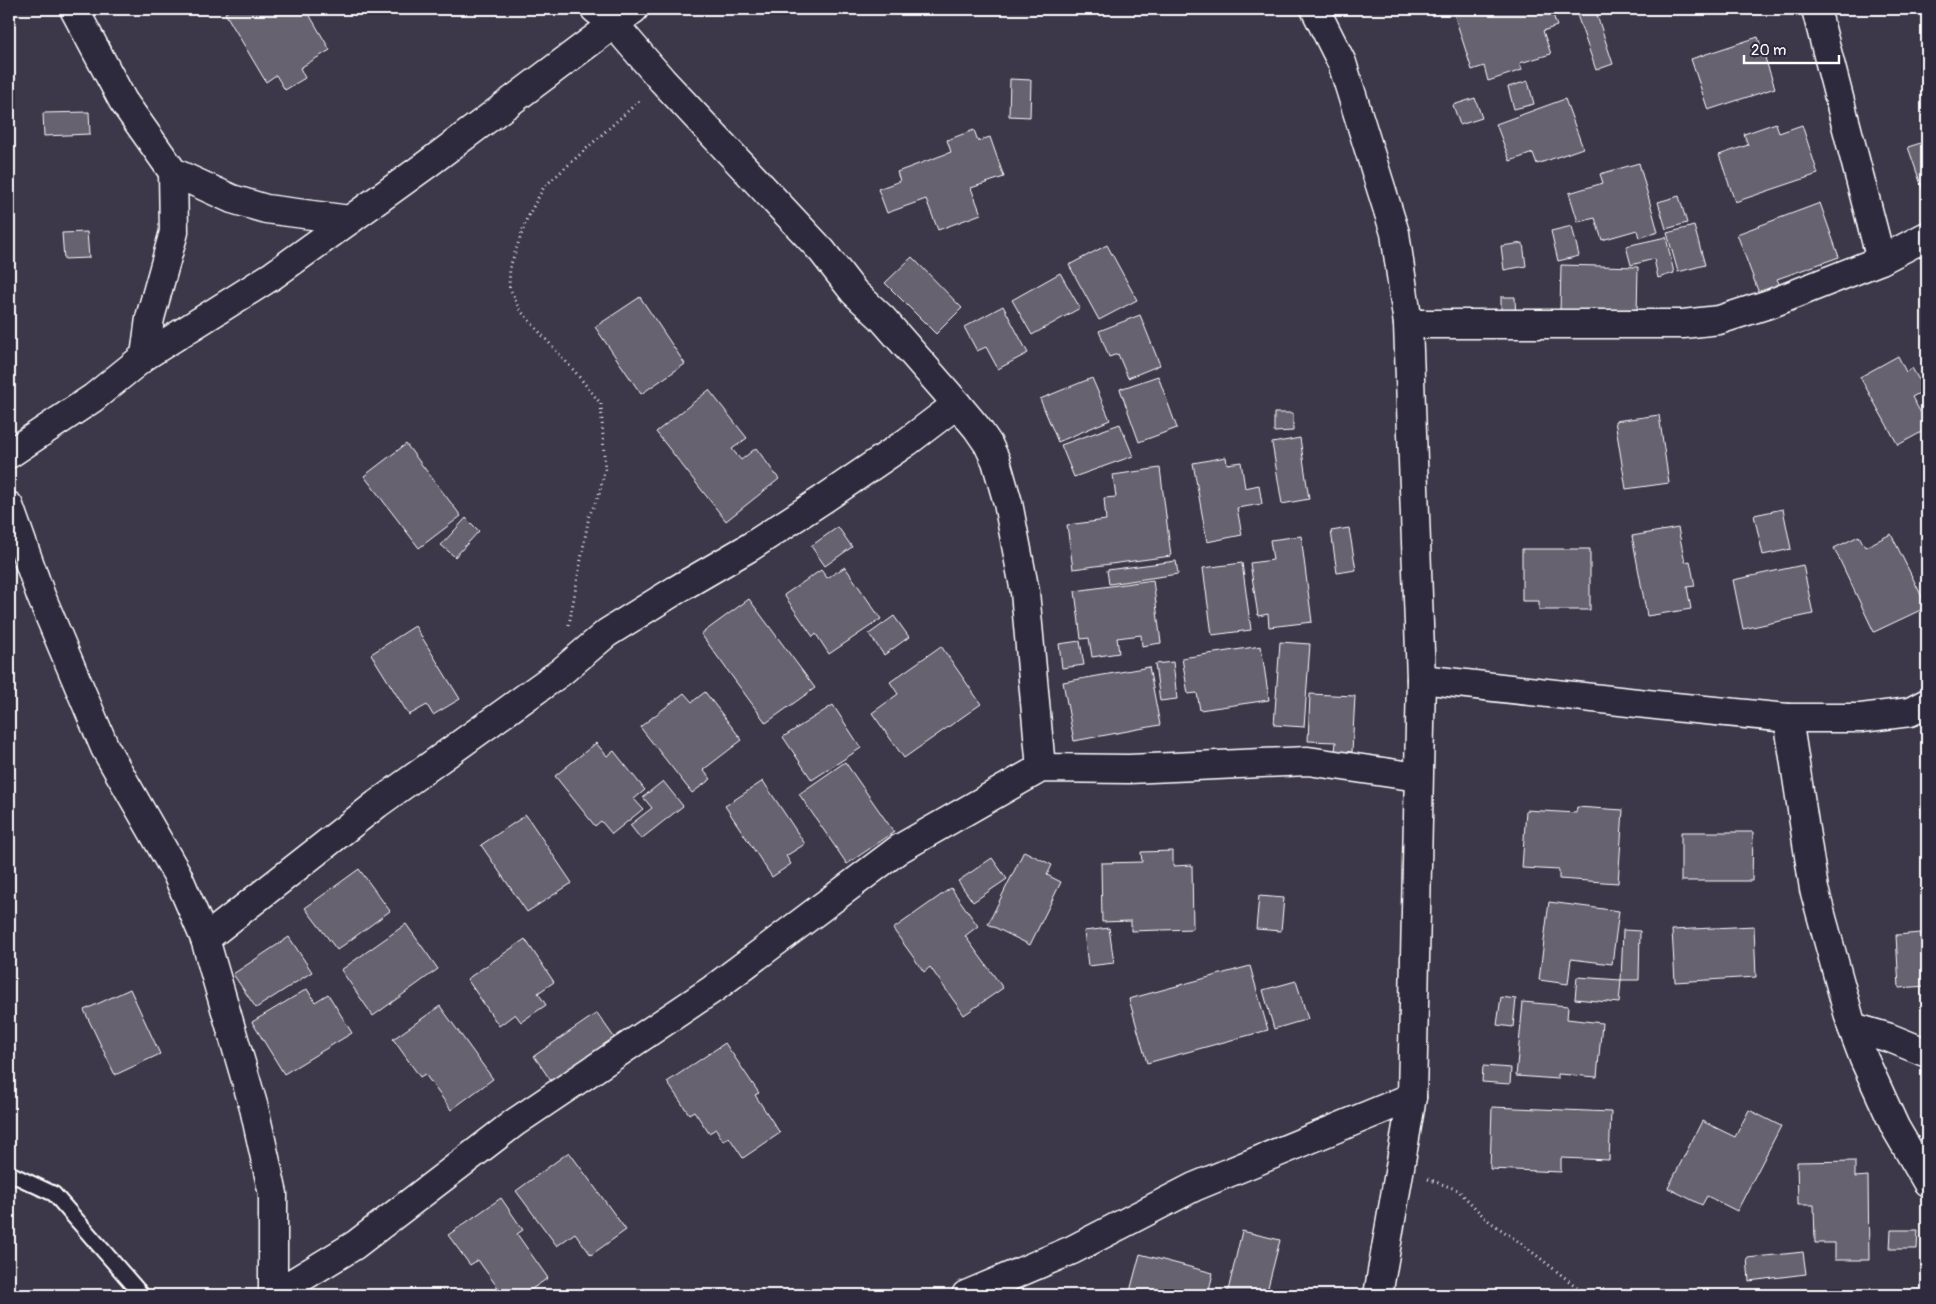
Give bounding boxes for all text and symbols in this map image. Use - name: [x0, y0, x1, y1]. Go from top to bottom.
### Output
- scale bar: [1744, 32, 1838, 64]
- text: 20 m: [1751, 41, 1786, 60]

